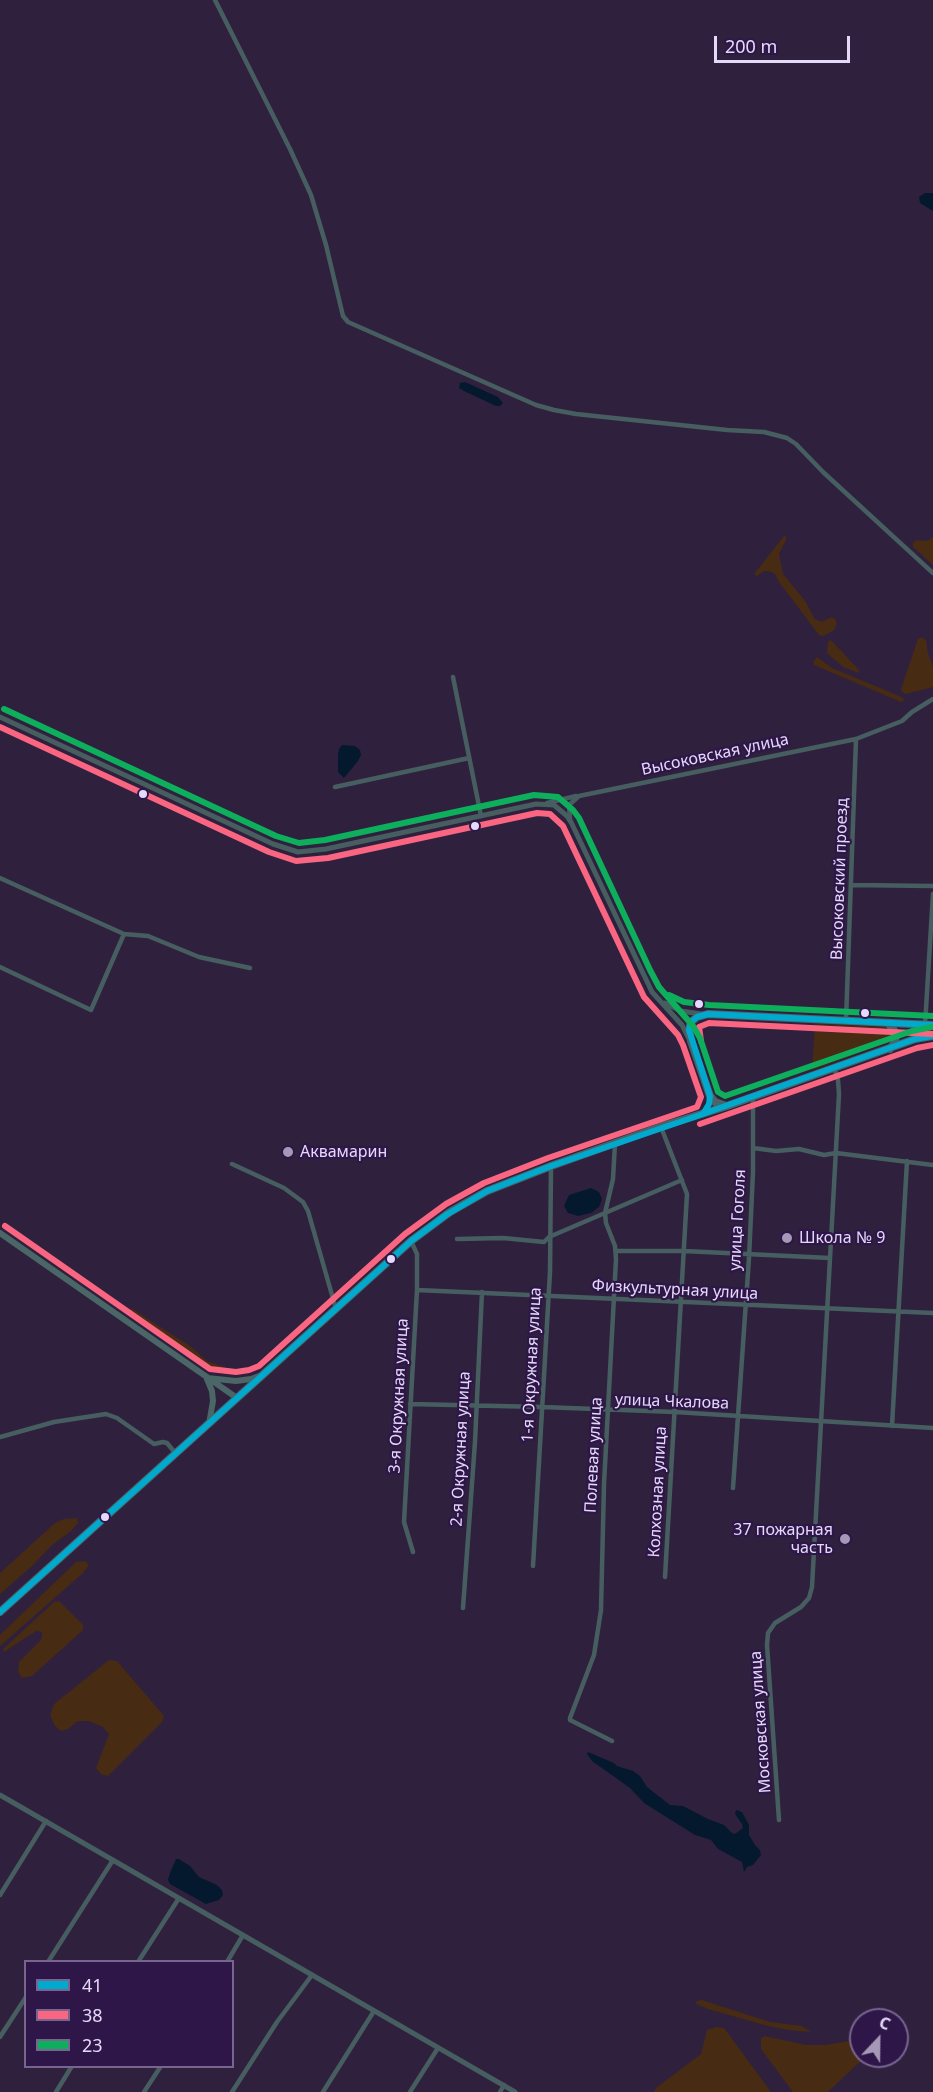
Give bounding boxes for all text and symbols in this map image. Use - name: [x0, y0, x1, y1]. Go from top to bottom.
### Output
- scale bar: [717, 24, 854, 62]
- text: 200 m: [725, 34, 777, 58]
- street label: Высоковская улица: [640, 730, 790, 780]
- unlabelled marker: [137, 788, 149, 800]
- street label: Высоковский проезд: [828, 798, 852, 960]
- unlabelled marker: [469, 820, 481, 832]
- unlabelled marker: [693, 998, 705, 1010]
- unlabelled marker: [859, 1007, 871, 1019]
- place label: Аквамарин: [300, 1142, 387, 1162]
- marker: Аквамарин: [281, 1145, 295, 1159]
- street label: улица Гоголя: [726, 1169, 750, 1271]
- place label: Школа № 9: [799, 1228, 885, 1248]
- marker: Школа № 9: [780, 1231, 794, 1245]
- unlabelled marker: [385, 1253, 397, 1265]
- street label: Физкультурная улица: [591, 1276, 759, 1304]
- street label: 1-я Окружная улица: [518, 1287, 546, 1443]
- street label: 3-я Окружная улица: [385, 1318, 413, 1474]
- street label: 2-я Окружная улица: [447, 1371, 475, 1527]
- street label: улица Чкалова: [615, 1390, 729, 1414]
- street label: Полевая улица: [581, 1397, 607, 1513]
- street label: Колхозная улица: [645, 1426, 671, 1558]
- unlabelled marker: [99, 1511, 111, 1523]
- place label: 37 пожарная часть: [733, 1520, 833, 1558]
- marker: 37 пожарная часть: [838, 1532, 852, 1546]
- street label: Московская улица: [746, 1650, 776, 1794]
- legend: [24, 1960, 234, 2068]
- text: 41: [82, 1973, 103, 1997]
- text: 38: [82, 2003, 103, 2027]
- north arrow: [849, 2008, 909, 2068]
- text: С: [876, 2011, 894, 2035]
- text: 23: [82, 2033, 103, 2057]

